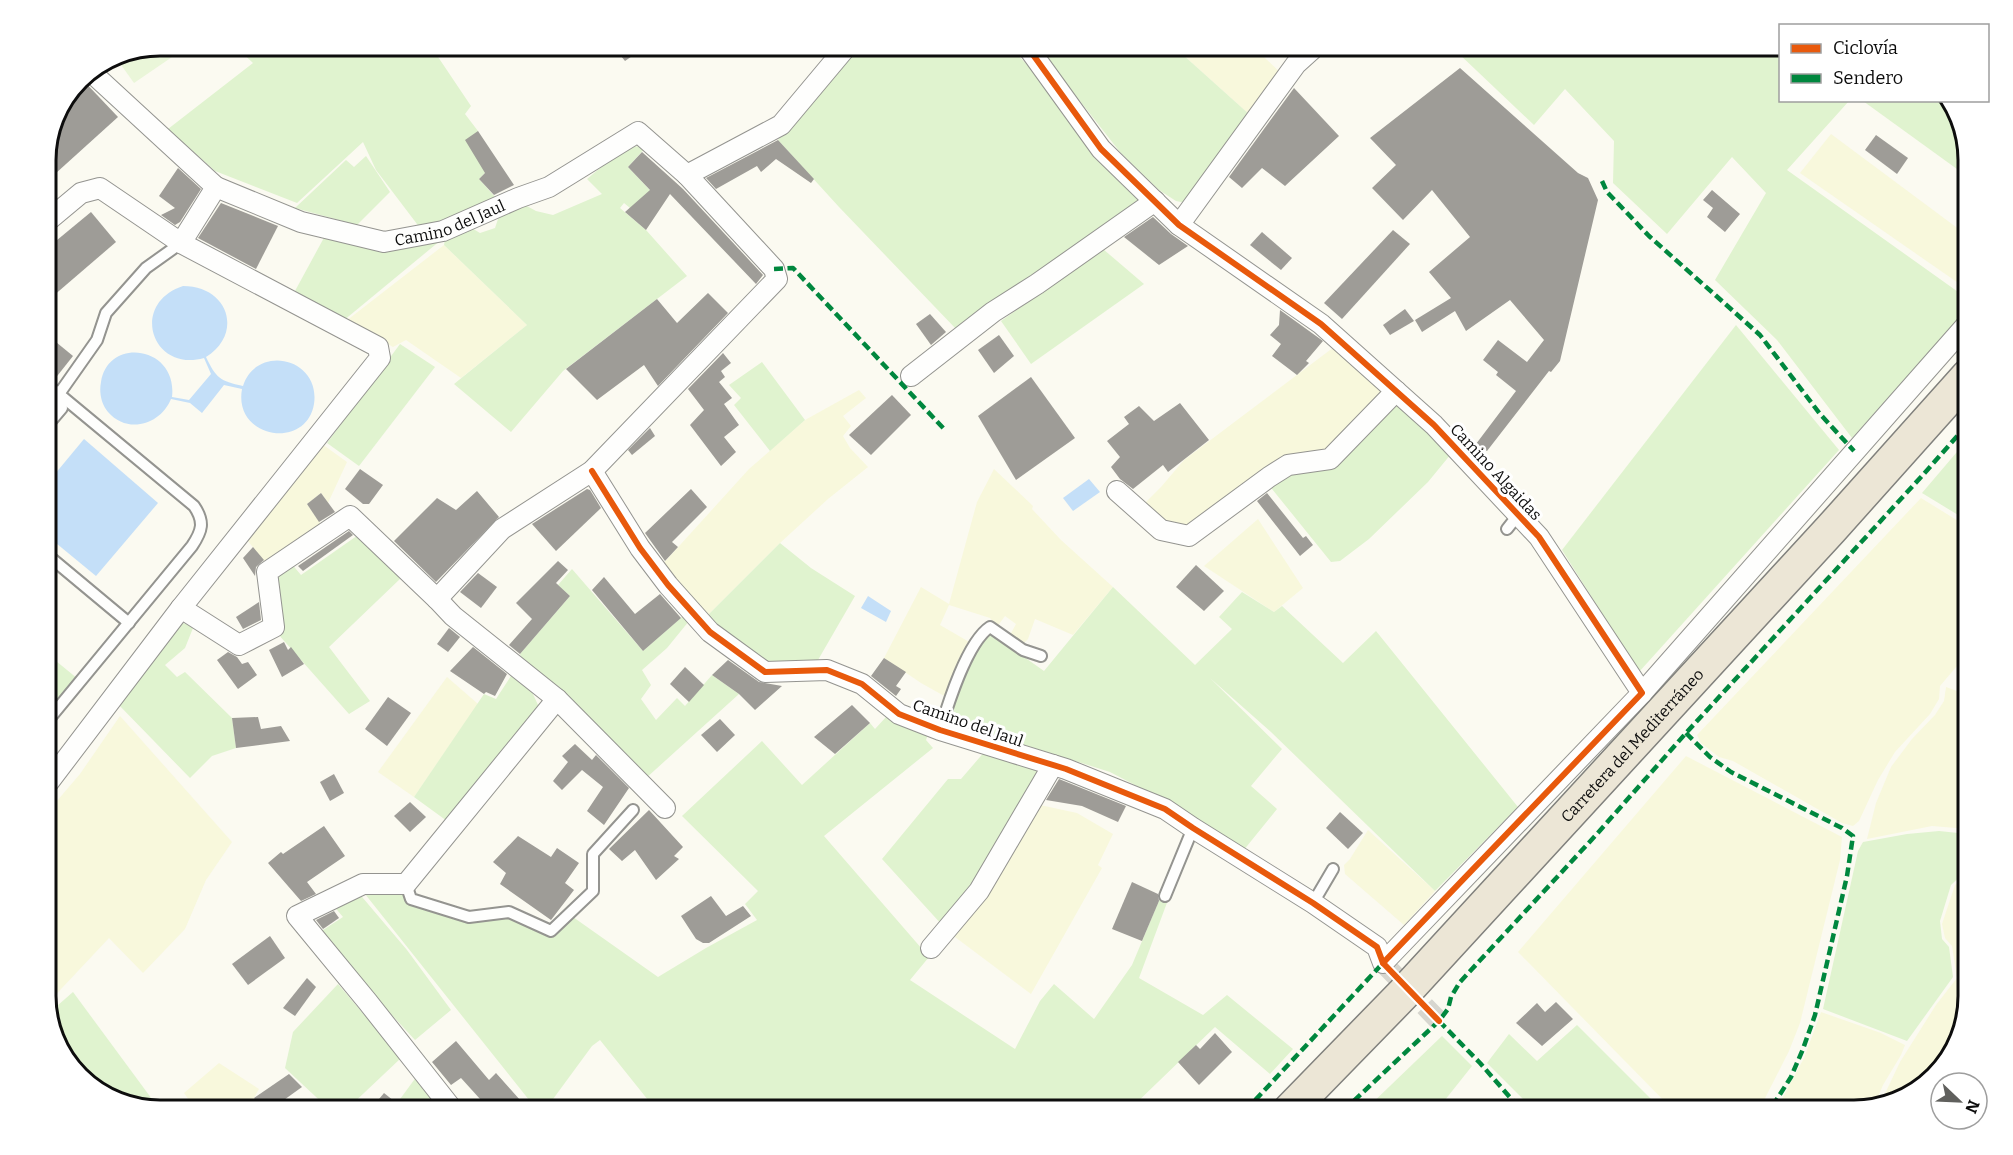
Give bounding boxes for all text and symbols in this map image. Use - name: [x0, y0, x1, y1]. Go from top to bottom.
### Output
- legend: [1779, 24, 1989, 102]
- text: Ciclovía: [1833, 37, 1898, 59]
- text: Sendero: [1833, 67, 1903, 89]
- street label: Camino del Jaul: [393, 195, 508, 249]
- street label: Camino Algaidas: [1446, 420, 1546, 524]
- street label: Carretera del Mediterráneo: [1557, 665, 1707, 826]
- street label: Camino del Jaul: [910, 695, 1026, 751]
- north arrow: [1929, 1071, 1989, 1131]
- text: N: [1961, 1097, 1984, 1116]

